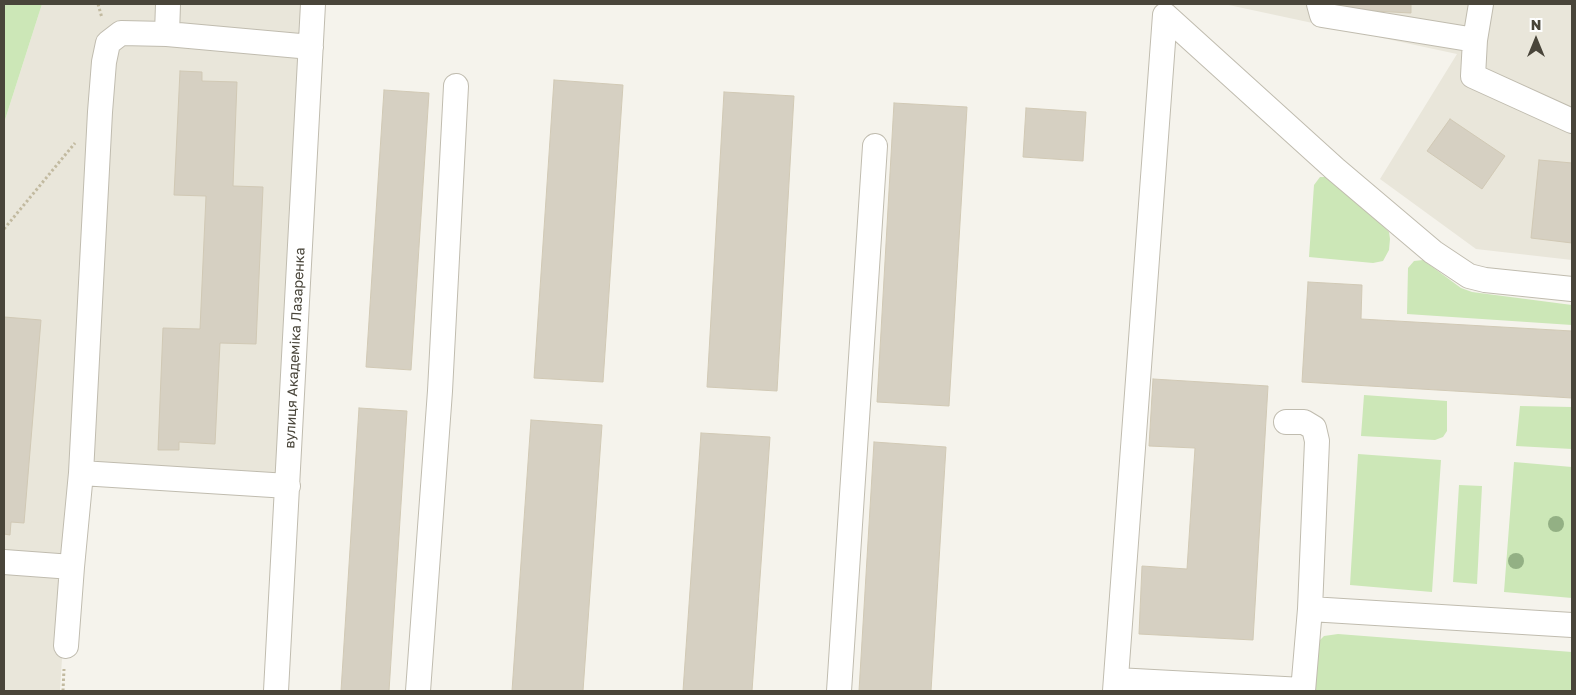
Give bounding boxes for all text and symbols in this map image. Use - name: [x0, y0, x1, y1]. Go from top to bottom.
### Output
- north arrow: [1511, 15, 1561, 65]
- text: N: [1531, 16, 1541, 33]
- street label: вулиця Академіка Лазаренка: [281, 247, 309, 449]

